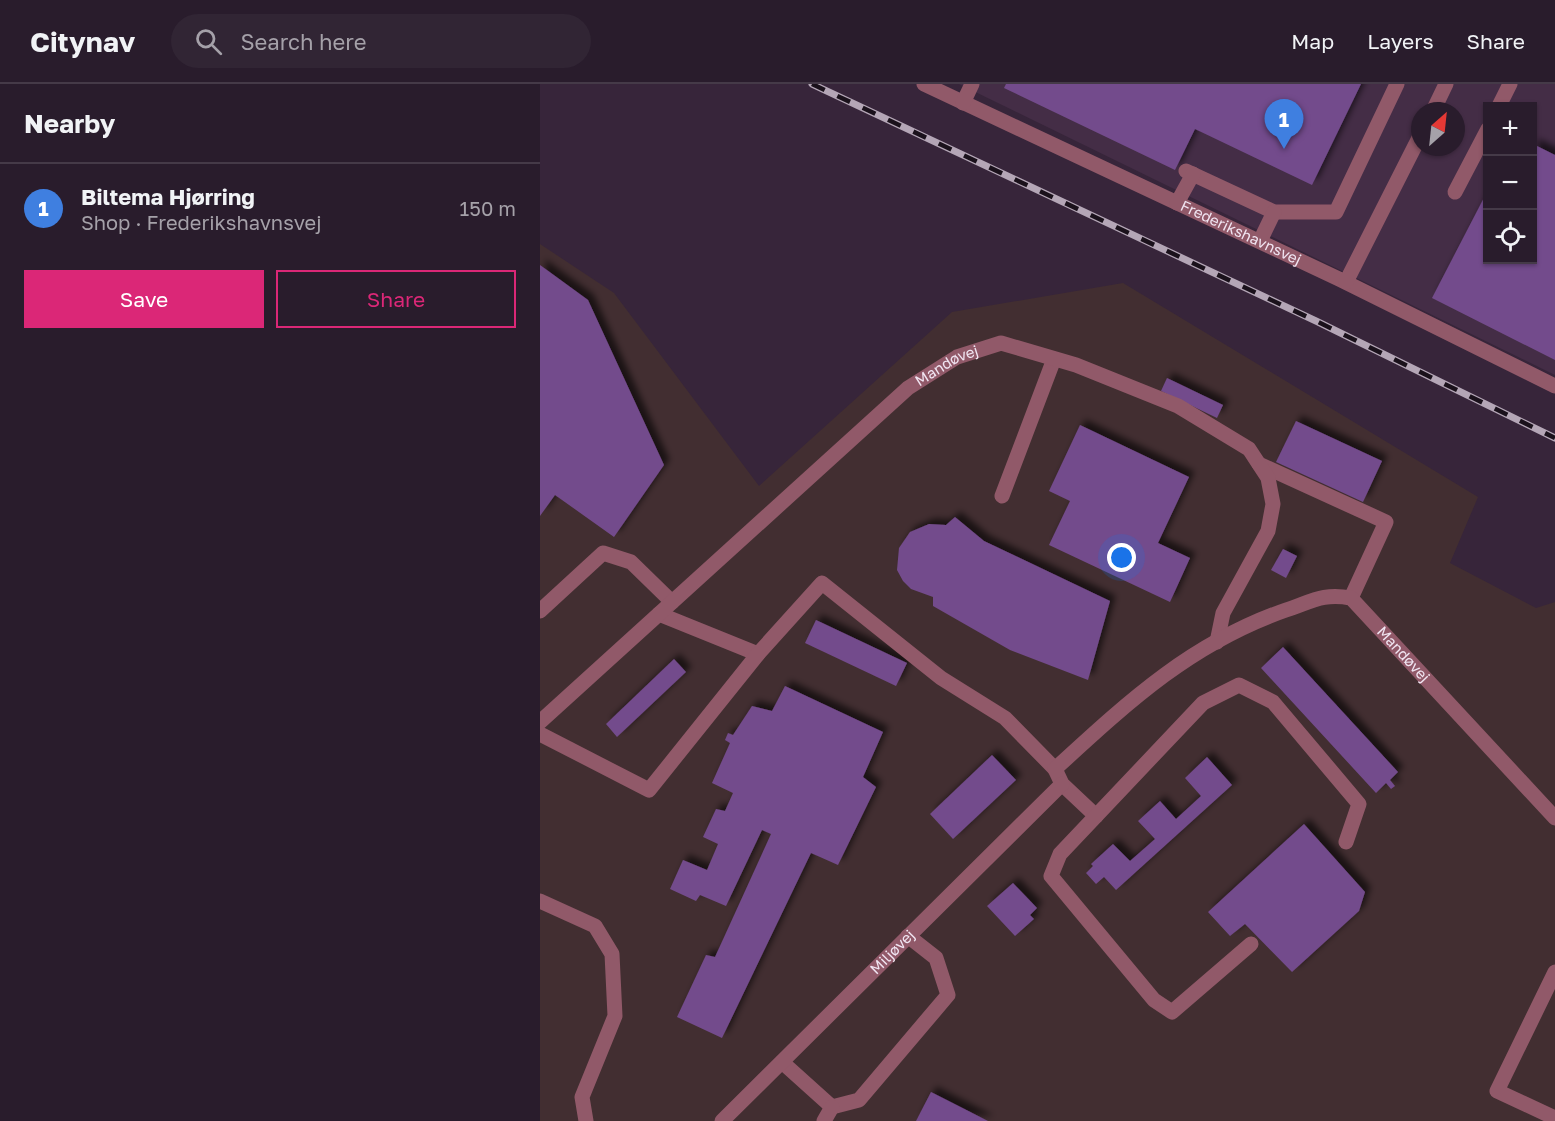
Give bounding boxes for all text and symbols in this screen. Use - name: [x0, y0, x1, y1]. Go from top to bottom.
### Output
- search box: [171, 14, 591, 68]
- text: Citynav: [30, 25, 135, 58]
- icon: search: [192, 25, 225, 58]
- text: Search here: [240, 28, 366, 55]
- text: Map: [1291, 28, 1334, 54]
- text: Layers: [1367, 28, 1434, 54]
- text: Share: [1467, 28, 1525, 54]
- pin: 1: [1264, 100, 1304, 149]
- north arrow: [1411, 102, 1465, 156]
- map controls: [1483, 102, 1537, 264]
- button: +: [1483, 102, 1537, 156]
- text: Nearby: [24, 108, 115, 139]
- button: −: [1483, 156, 1537, 210]
- text: Biltema Hjørring: [81, 183, 255, 210]
- text: 1: [38, 196, 49, 220]
- text: 150 m: [460, 196, 516, 220]
- street label: Frederikshavnsvej: [1178, 196, 1305, 268]
- text: Shop · Frederikshavnsvej: [81, 210, 322, 234]
- button: locate: [1483, 210, 1537, 264]
- button: Save: [24, 270, 264, 328]
- button: Share: [276, 270, 516, 328]
- street label: Mandøvej: [911, 341, 980, 389]
- your location: [1107, 543, 1136, 572]
- street label: Mandøvej: [1374, 622, 1434, 685]
- street label: Miljøvej: [866, 925, 918, 977]

